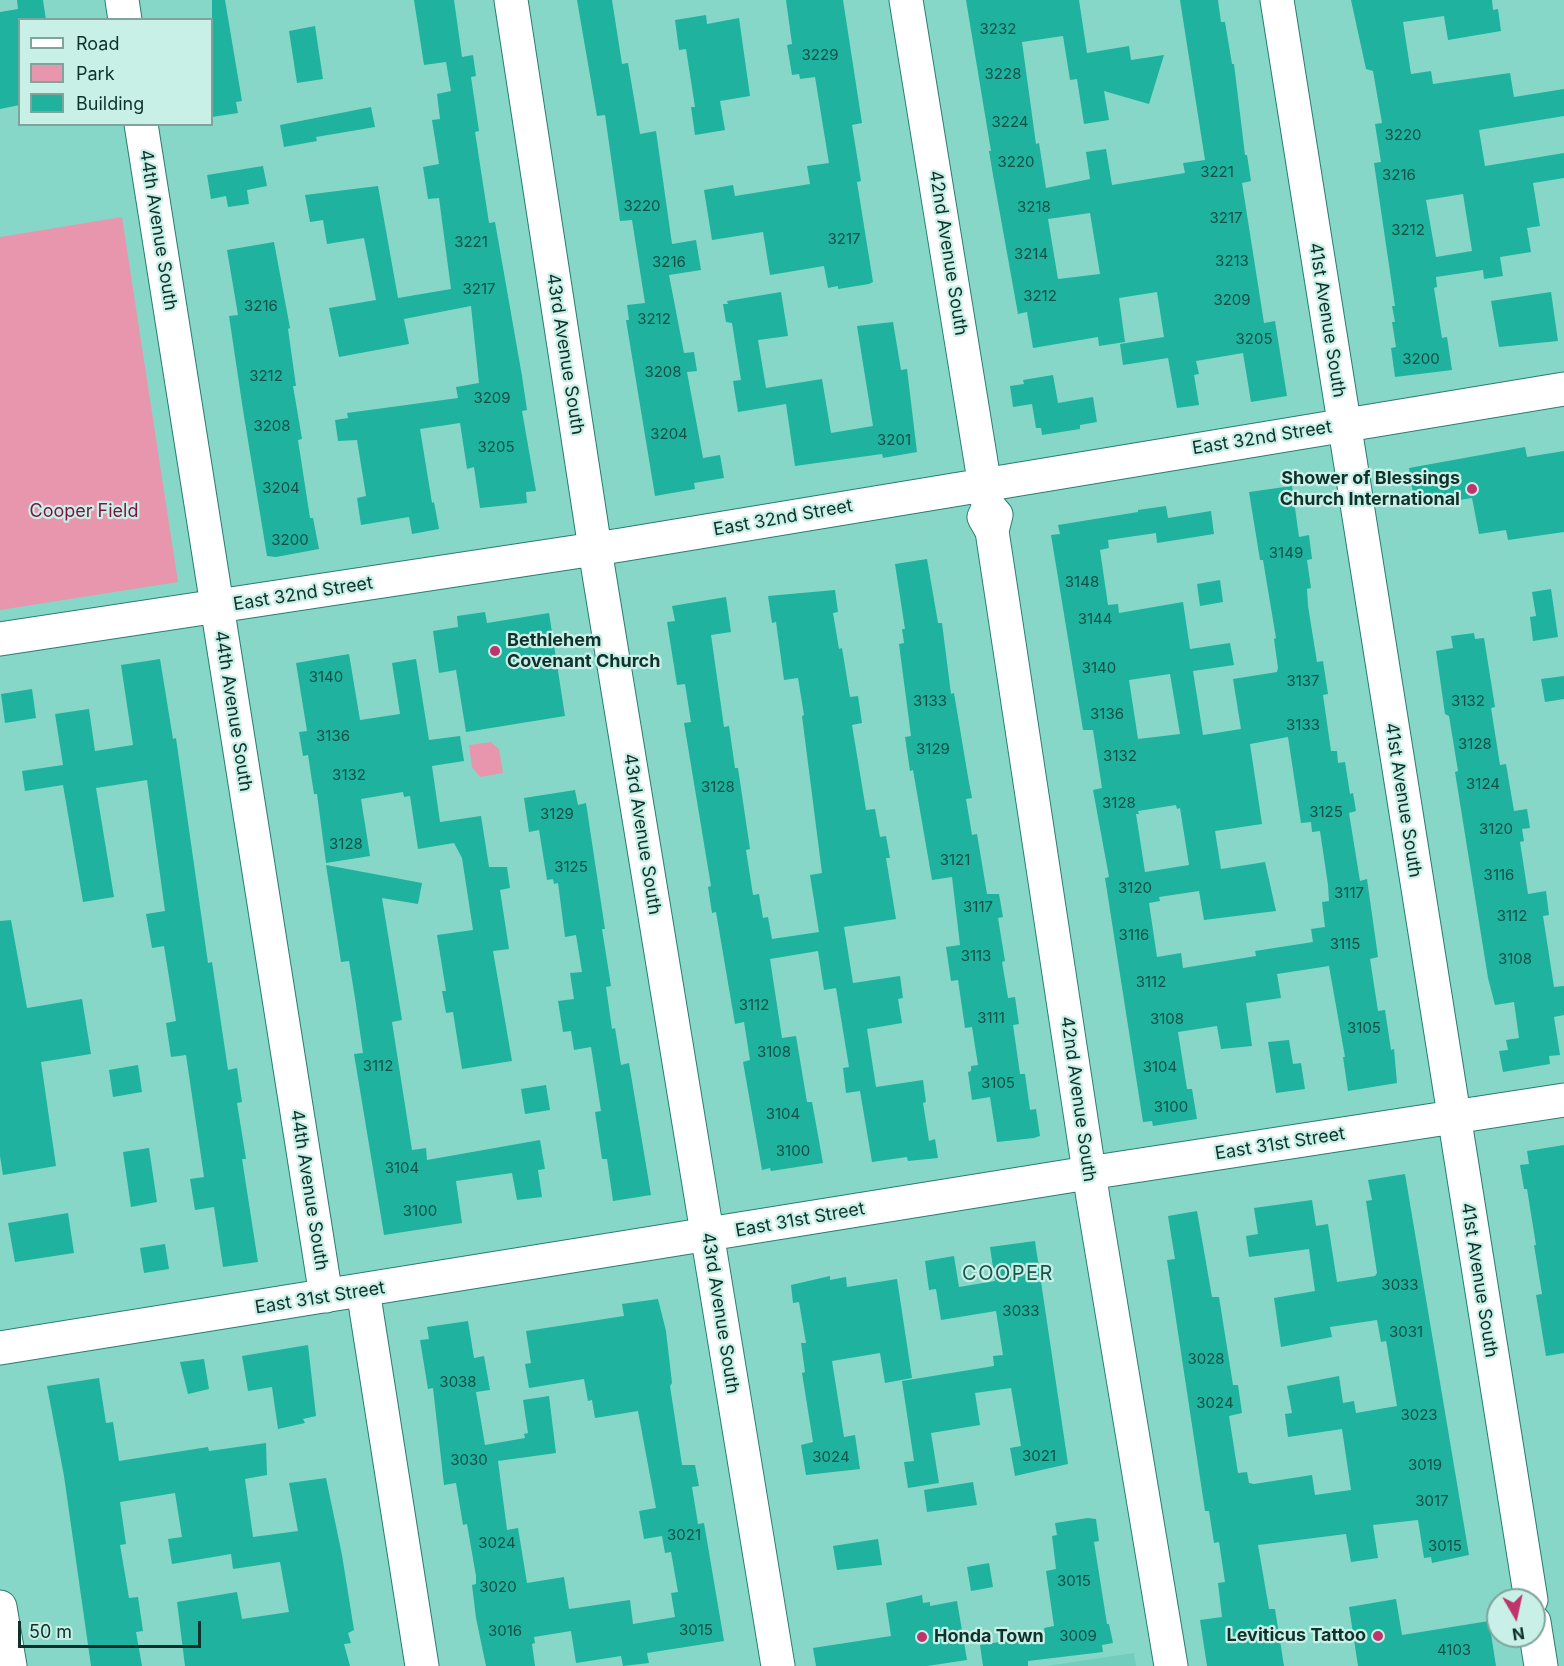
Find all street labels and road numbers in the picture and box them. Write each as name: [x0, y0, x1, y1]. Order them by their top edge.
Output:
street label: 44th Avenue South: [135, 148, 181, 312]
street label: 42nd Avenue South: [924, 169, 972, 337]
street label: 41st Avenue South: [1304, 241, 1350, 399]
street label: 43rd Avenue South: [542, 272, 588, 436]
street label: East 32nd Street: [1191, 416, 1333, 460]
street label: East 32nd Street: [712, 495, 854, 541]
street label: East 32nd Street: [232, 572, 374, 616]
street label: 44th Avenue South: [210, 629, 256, 793]
street label: 41st Avenue South: [1380, 721, 1426, 879]
street label: 43rd Avenue South: [619, 752, 665, 916]
street label: 42nd Avenue South: [1056, 1015, 1100, 1183]
street label: 44th Avenue South: [286, 1108, 332, 1272]
street label: East 31st Street: [1214, 1123, 1346, 1165]
street label: East 31st Street: [734, 1198, 866, 1242]
street label: 41st Avenue South: [1456, 1201, 1502, 1359]
street label: 43rd Avenue South: [697, 1231, 743, 1395]
street label: East 31st Street: [254, 1277, 386, 1319]

